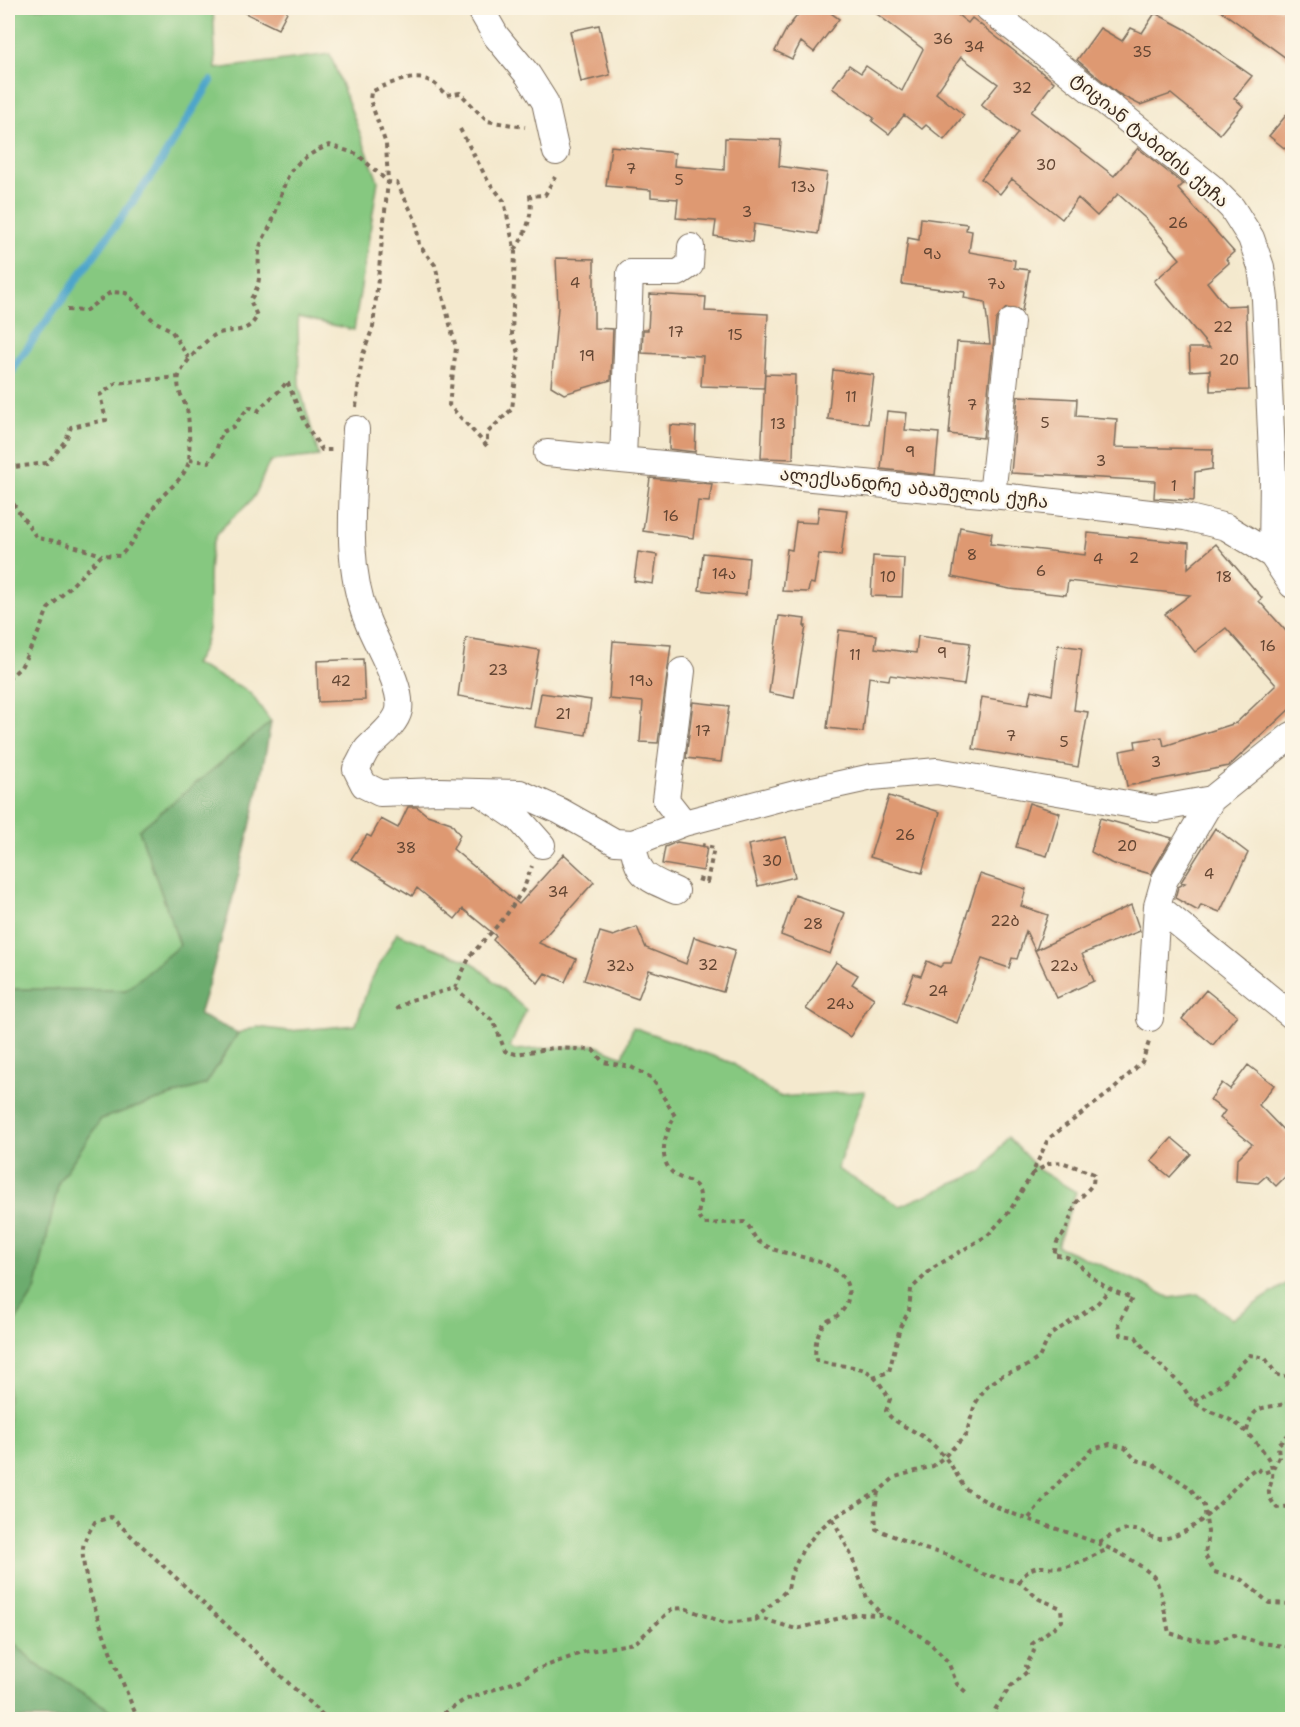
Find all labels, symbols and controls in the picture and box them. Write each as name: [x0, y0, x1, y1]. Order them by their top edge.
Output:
house number: 36: [933, 29, 953, 49]
house number: 34: [964, 37, 984, 57]
house number: 35: [1132, 42, 1152, 62]
street label: ტიციან ტაბიძის ქუჩა: [1066, 67, 1234, 213]
house number: 32: [1012, 78, 1032, 98]
house number: 30: [1036, 155, 1056, 175]
house number: 7: [626, 159, 636, 179]
house number: 5: [674, 170, 684, 190]
house number: 13ა: [791, 177, 815, 197]
house number: 3: [742, 202, 752, 222]
house number: 26: [1168, 213, 1188, 233]
house number: 9ა: [923, 244, 941, 264]
house number: 4: [570, 273, 580, 293]
house number: 7ა: [987, 274, 1005, 294]
house number: 22: [1213, 317, 1233, 337]
house number: 17: [668, 322, 684, 342]
house number: 15: [727, 325, 743, 345]
house number: 19: [579, 346, 595, 366]
house number: 20: [1219, 350, 1239, 370]
house number: 11: [845, 387, 857, 407]
house number: 7: [967, 395, 977, 415]
house number: 5: [1040, 413, 1050, 433]
house number: 13: [770, 414, 786, 434]
house number: 9: [905, 442, 915, 462]
house number: 3: [1096, 451, 1106, 471]
street label: ალექსანდრე აბაშელის ქუჩა: [779, 462, 1049, 514]
house number: 1: [1171, 476, 1177, 496]
house number: 16: [663, 506, 679, 526]
house number: 8: [967, 545, 977, 565]
house number: 2: [1129, 548, 1139, 568]
house number: 4: [1093, 549, 1103, 569]
house number: 6: [1036, 561, 1046, 581]
house number: 14ა: [712, 564, 736, 584]
house number: 10: [880, 567, 896, 587]
house number: 18: [1216, 567, 1232, 587]
house number: 16: [1260, 636, 1276, 656]
house number: 9: [937, 643, 947, 663]
house number: 11: [849, 645, 861, 665]
house number: 23: [488, 660, 508, 680]
house number: 42: [331, 671, 351, 691]
house number: 19ა: [629, 671, 653, 691]
house number: 21: [555, 704, 571, 724]
house number: 17: [695, 721, 711, 741]
house number: 7: [1006, 726, 1016, 746]
house number: 5: [1059, 732, 1069, 752]
house number: 3: [1151, 752, 1161, 772]
house number: 26: [895, 825, 915, 845]
house number: 20: [1117, 836, 1137, 856]
house number: 38: [396, 838, 416, 858]
house number: 30: [762, 851, 782, 871]
house number: 4: [1204, 864, 1214, 884]
house number: 34: [548, 882, 568, 902]
house number: 22ბ: [990, 911, 1020, 931]
house number: 28: [803, 914, 823, 934]
house number: 32: [698, 955, 718, 975]
house number: 32ა: [606, 956, 634, 976]
house number: 22ა: [1050, 956, 1078, 976]
house number: 24: [928, 981, 948, 1001]
house number: 24ა: [826, 994, 854, 1014]

